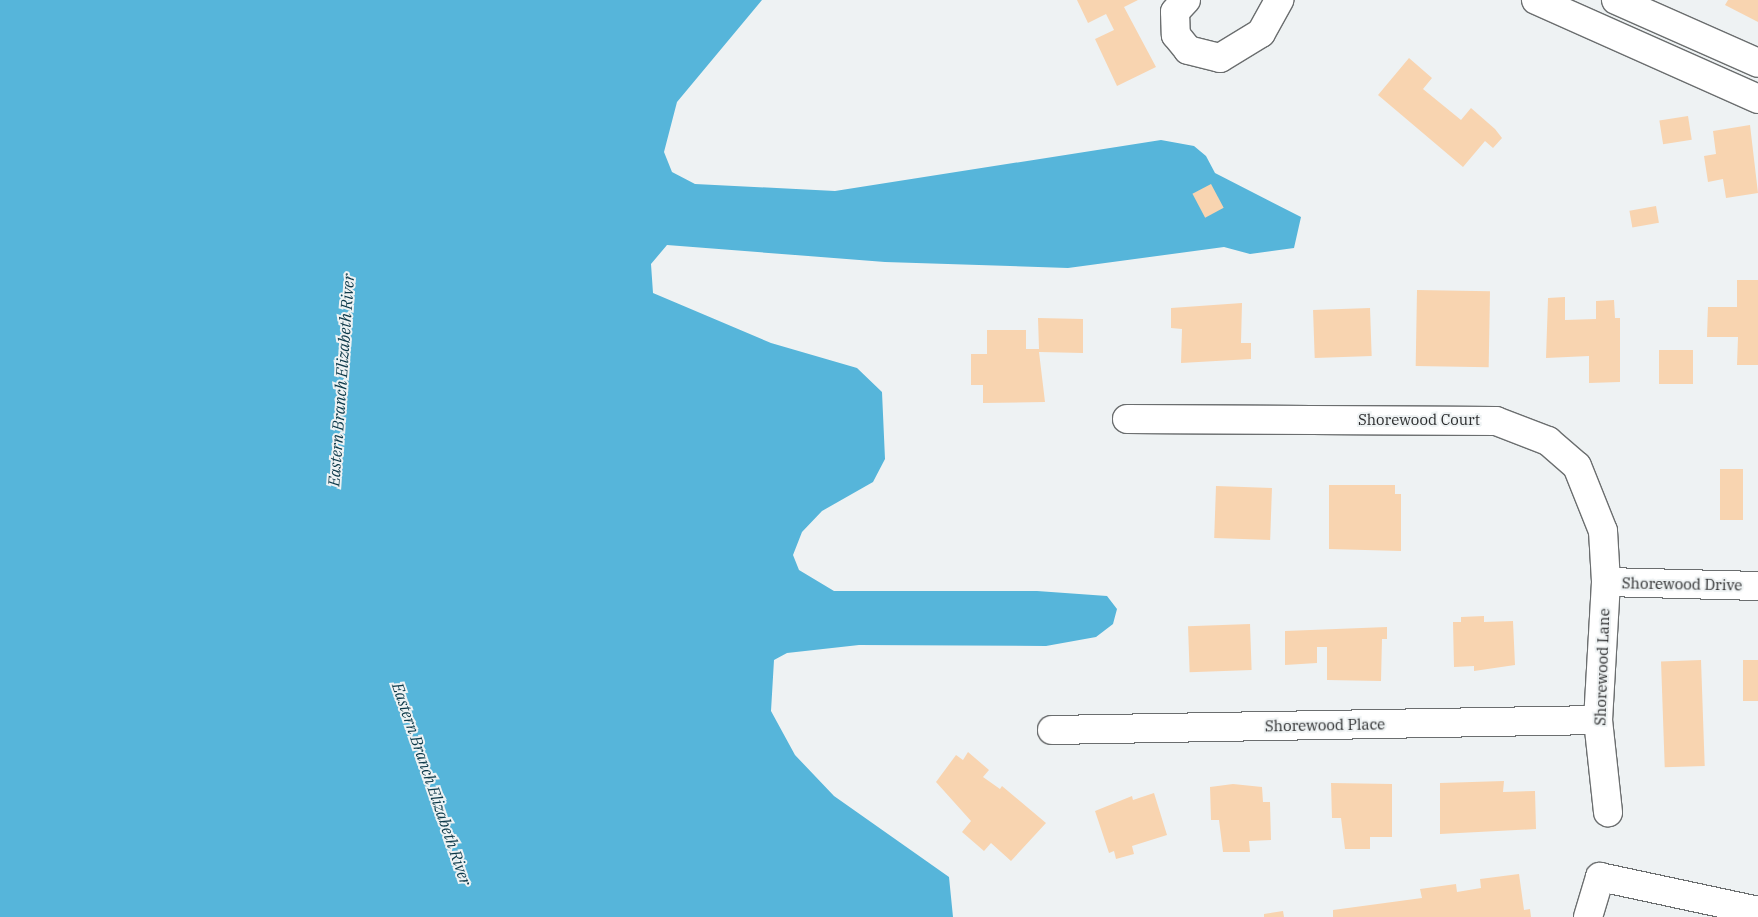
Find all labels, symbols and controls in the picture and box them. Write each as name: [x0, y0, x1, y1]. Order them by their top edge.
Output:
water label: Eastern Branch Elizabeth River: [324, 273, 358, 487]
street label: Shorewood Court: [1358, 411, 1480, 429]
street label: Shorewood Drive: [1622, 574, 1742, 594]
street label: Shorewood Lane: [1591, 608, 1613, 726]
water label: Eastern Branch Elizabeth River: [388, 680, 476, 888]
street label: Shorewood Place: [1265, 715, 1385, 735]

